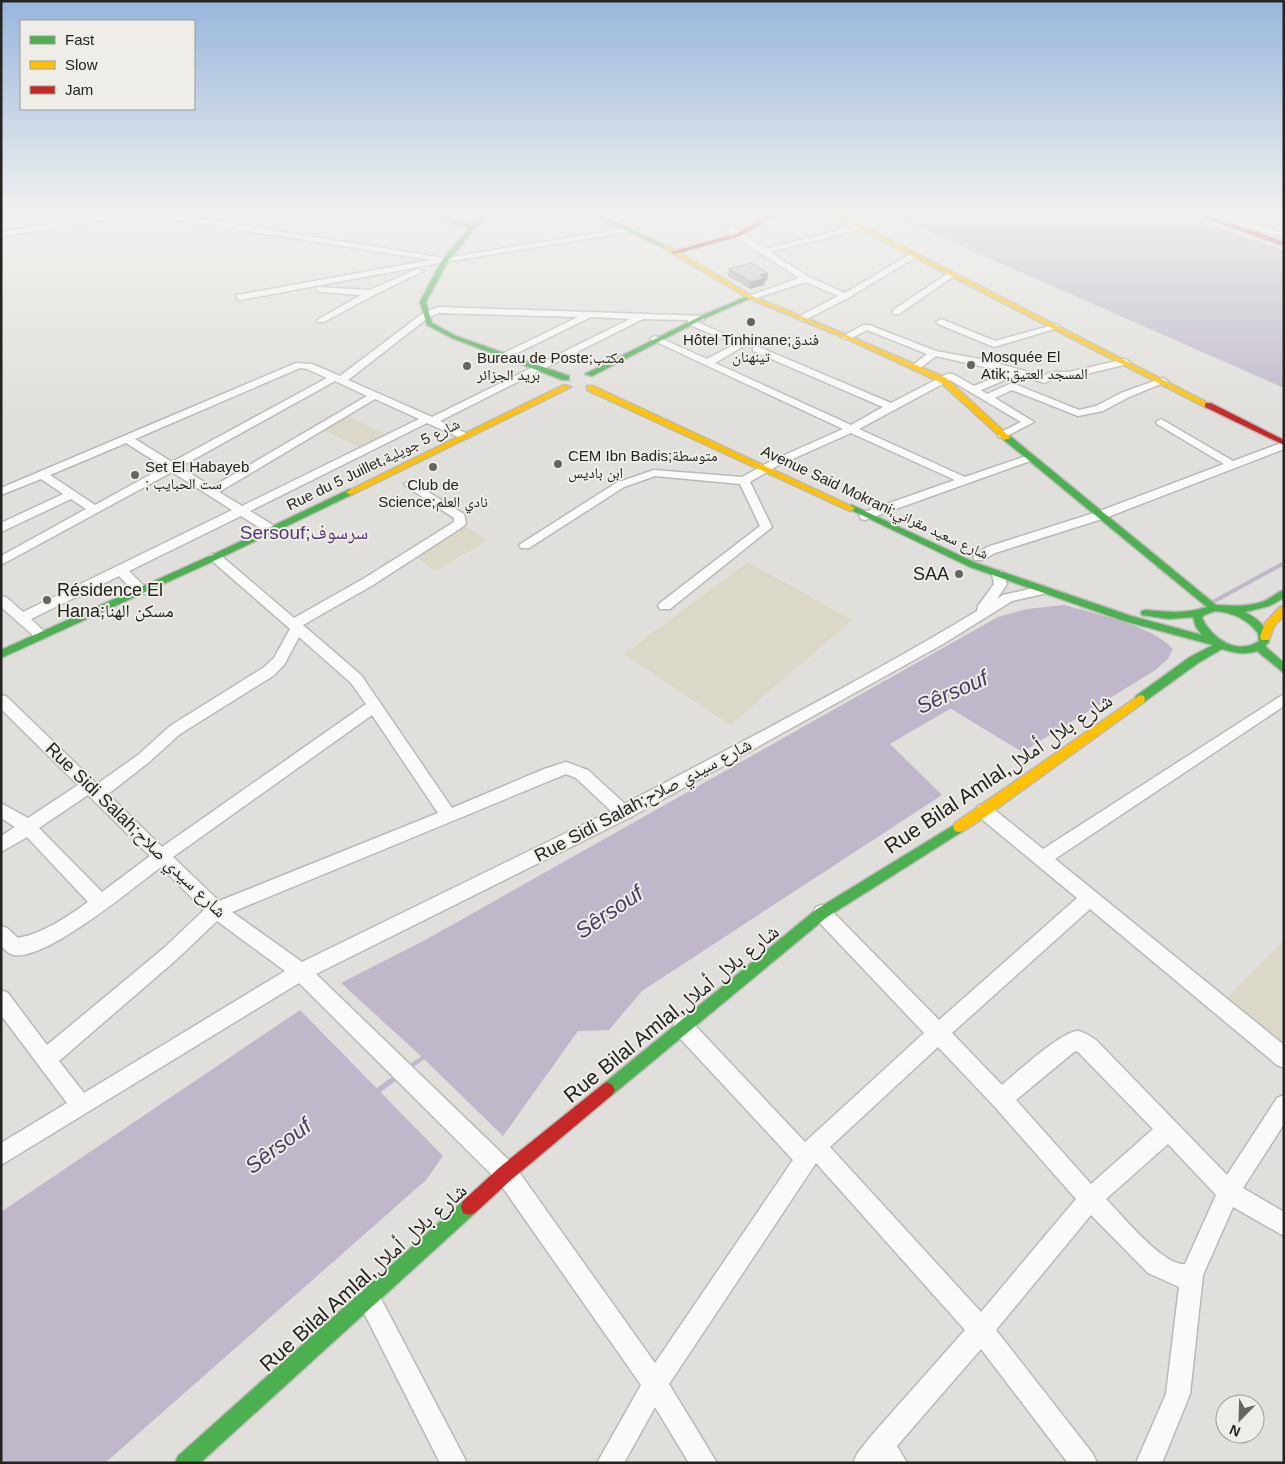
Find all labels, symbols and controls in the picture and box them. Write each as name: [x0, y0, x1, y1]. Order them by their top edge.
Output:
legend: [20, 20, 195, 110]
text: Fast: [65, 31, 95, 48]
text: Slow: [65, 56, 98, 73]
text: Jam: [65, 81, 93, 98]
marker: Hôtel Tinhinane;فندق تينهنان: [745, 316, 757, 328]
place label: Hôtel Tinhinane;فندق تينهنان: [683, 331, 819, 367]
place label: Mosquée El Atik;المسجد العتيق: [981, 348, 1088, 384]
place label: Bureau de Poste;مكتب بريد الجزائر: [476, 349, 624, 384]
marker: Mosquée El Atik;المسجد العتيق: [965, 359, 977, 371]
marker: Bureau de Poste;مكتب بريد الجزائر: [461, 360, 473, 372]
street label: Rue du 5 Juillet,شارع 5 جويلية: [284, 415, 463, 515]
street label: Avenue Said Mokrani;شارع سعيد مقراني: [757, 442, 991, 566]
place label: CEM Ibn Badis;متوسطة ابن باديس: [568, 447, 718, 483]
place label: Set El Habayeb ; ست الحبايب: [145, 458, 249, 492]
marker: CEM Ibn Badis;متوسطة ابن باديس: [552, 458, 564, 470]
marker: Club de Science;نادي العلم: [427, 461, 439, 473]
marker: Set El Habayeb ; ست الحبايب: [129, 469, 141, 481]
place label: Club de Science;نادي العلم: [378, 476, 488, 513]
district label: Sersouf;سرسوف: [240, 522, 368, 544]
place label: SAA: [913, 564, 949, 584]
marker: SAA: [953, 568, 965, 580]
place label: Résidence El Hana;مسكن الهنا: [57, 580, 174, 622]
marker: Résidence El Hana;مسكن الهنا: [41, 594, 53, 606]
water label: Sêrsouf: [912, 664, 994, 719]
street label: Rue Bilal Amlal,شارع بلال أملال: [879, 688, 1117, 860]
street label: Rue Sidi Salah;شارع سيدي صلاح: [531, 734, 757, 870]
street label: Rue Sidi Salah;شارع سيدي صلاح: [39, 738, 230, 925]
water label: Sêrsouf: [571, 879, 650, 944]
street label: Rue Bilal Amlal,شارع بلال أملال: [559, 919, 784, 1108]
water label: Sêrsouf: [240, 1111, 318, 1179]
street label: Rue Bilal Amlal,شارع بلال أملال: [255, 1178, 472, 1377]
north arrow: [1215, 1394, 1265, 1444]
text: N: [1227, 1422, 1243, 1440]

